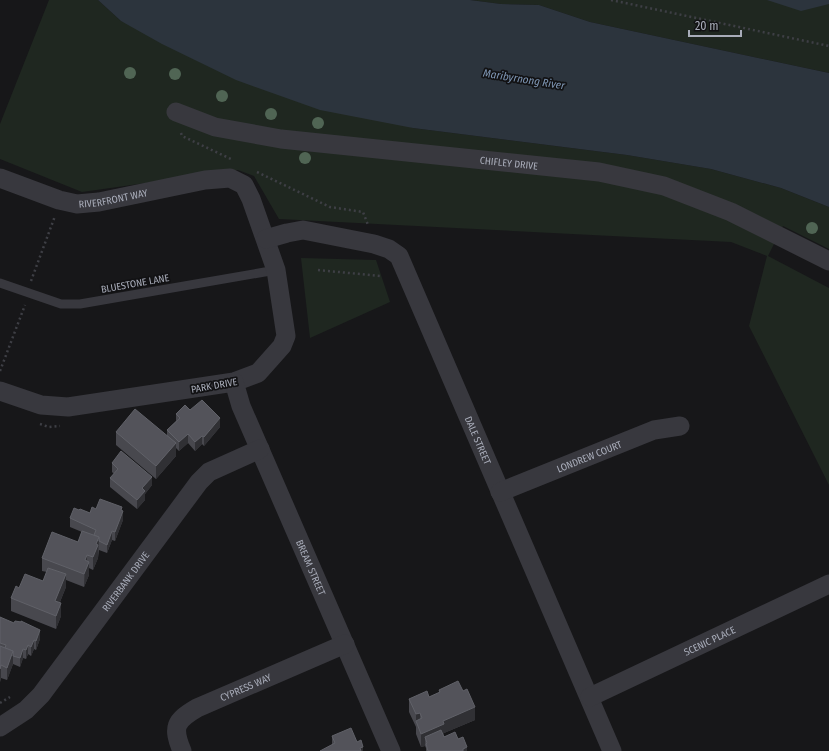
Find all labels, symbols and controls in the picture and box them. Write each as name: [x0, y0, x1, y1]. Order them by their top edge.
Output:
scale bar: [689, 12, 741, 38]
text: 20 m: [695, 19, 719, 33]
water label: Maribyrnong River: [482, 67, 567, 93]
street label: CHIFLEY DRIVE: [479, 155, 539, 173]
street label: RIVERFRONT WAY: [78, 187, 149, 211]
street label: BLUESTONE LANE: [100, 272, 170, 296]
street label: PARK DRIVE: [190, 376, 238, 396]
street label: DALE STREET: [462, 415, 493, 467]
street label: LONDREW COURT: [555, 438, 624, 476]
street label: BREAM STREET: [293, 538, 328, 598]
street label: RIVERBANK DRIVE: [100, 549, 153, 614]
street label: SCENIC PLACE: [682, 624, 738, 659]
street label: CYPRESS WAY: [218, 672, 273, 704]

